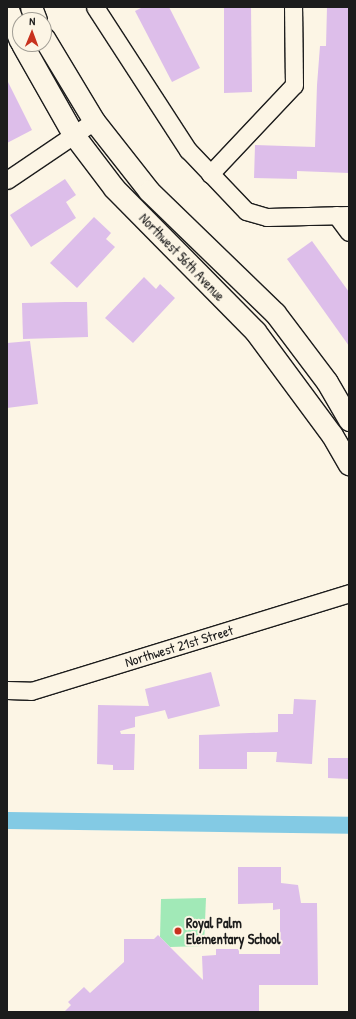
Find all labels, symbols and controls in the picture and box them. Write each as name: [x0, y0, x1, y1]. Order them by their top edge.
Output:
north arrow: [12, 12, 52, 52]
text: N: [29, 14, 35, 28]
street label: Northwest 56th Avenue: [136, 210, 228, 304]
street label: Northwest 21st Street: [123, 622, 235, 670]
place label: Royal Palm Elementary School: [186, 915, 280, 948]
marker: Royal Palm Elementary School: [173, 926, 183, 936]

